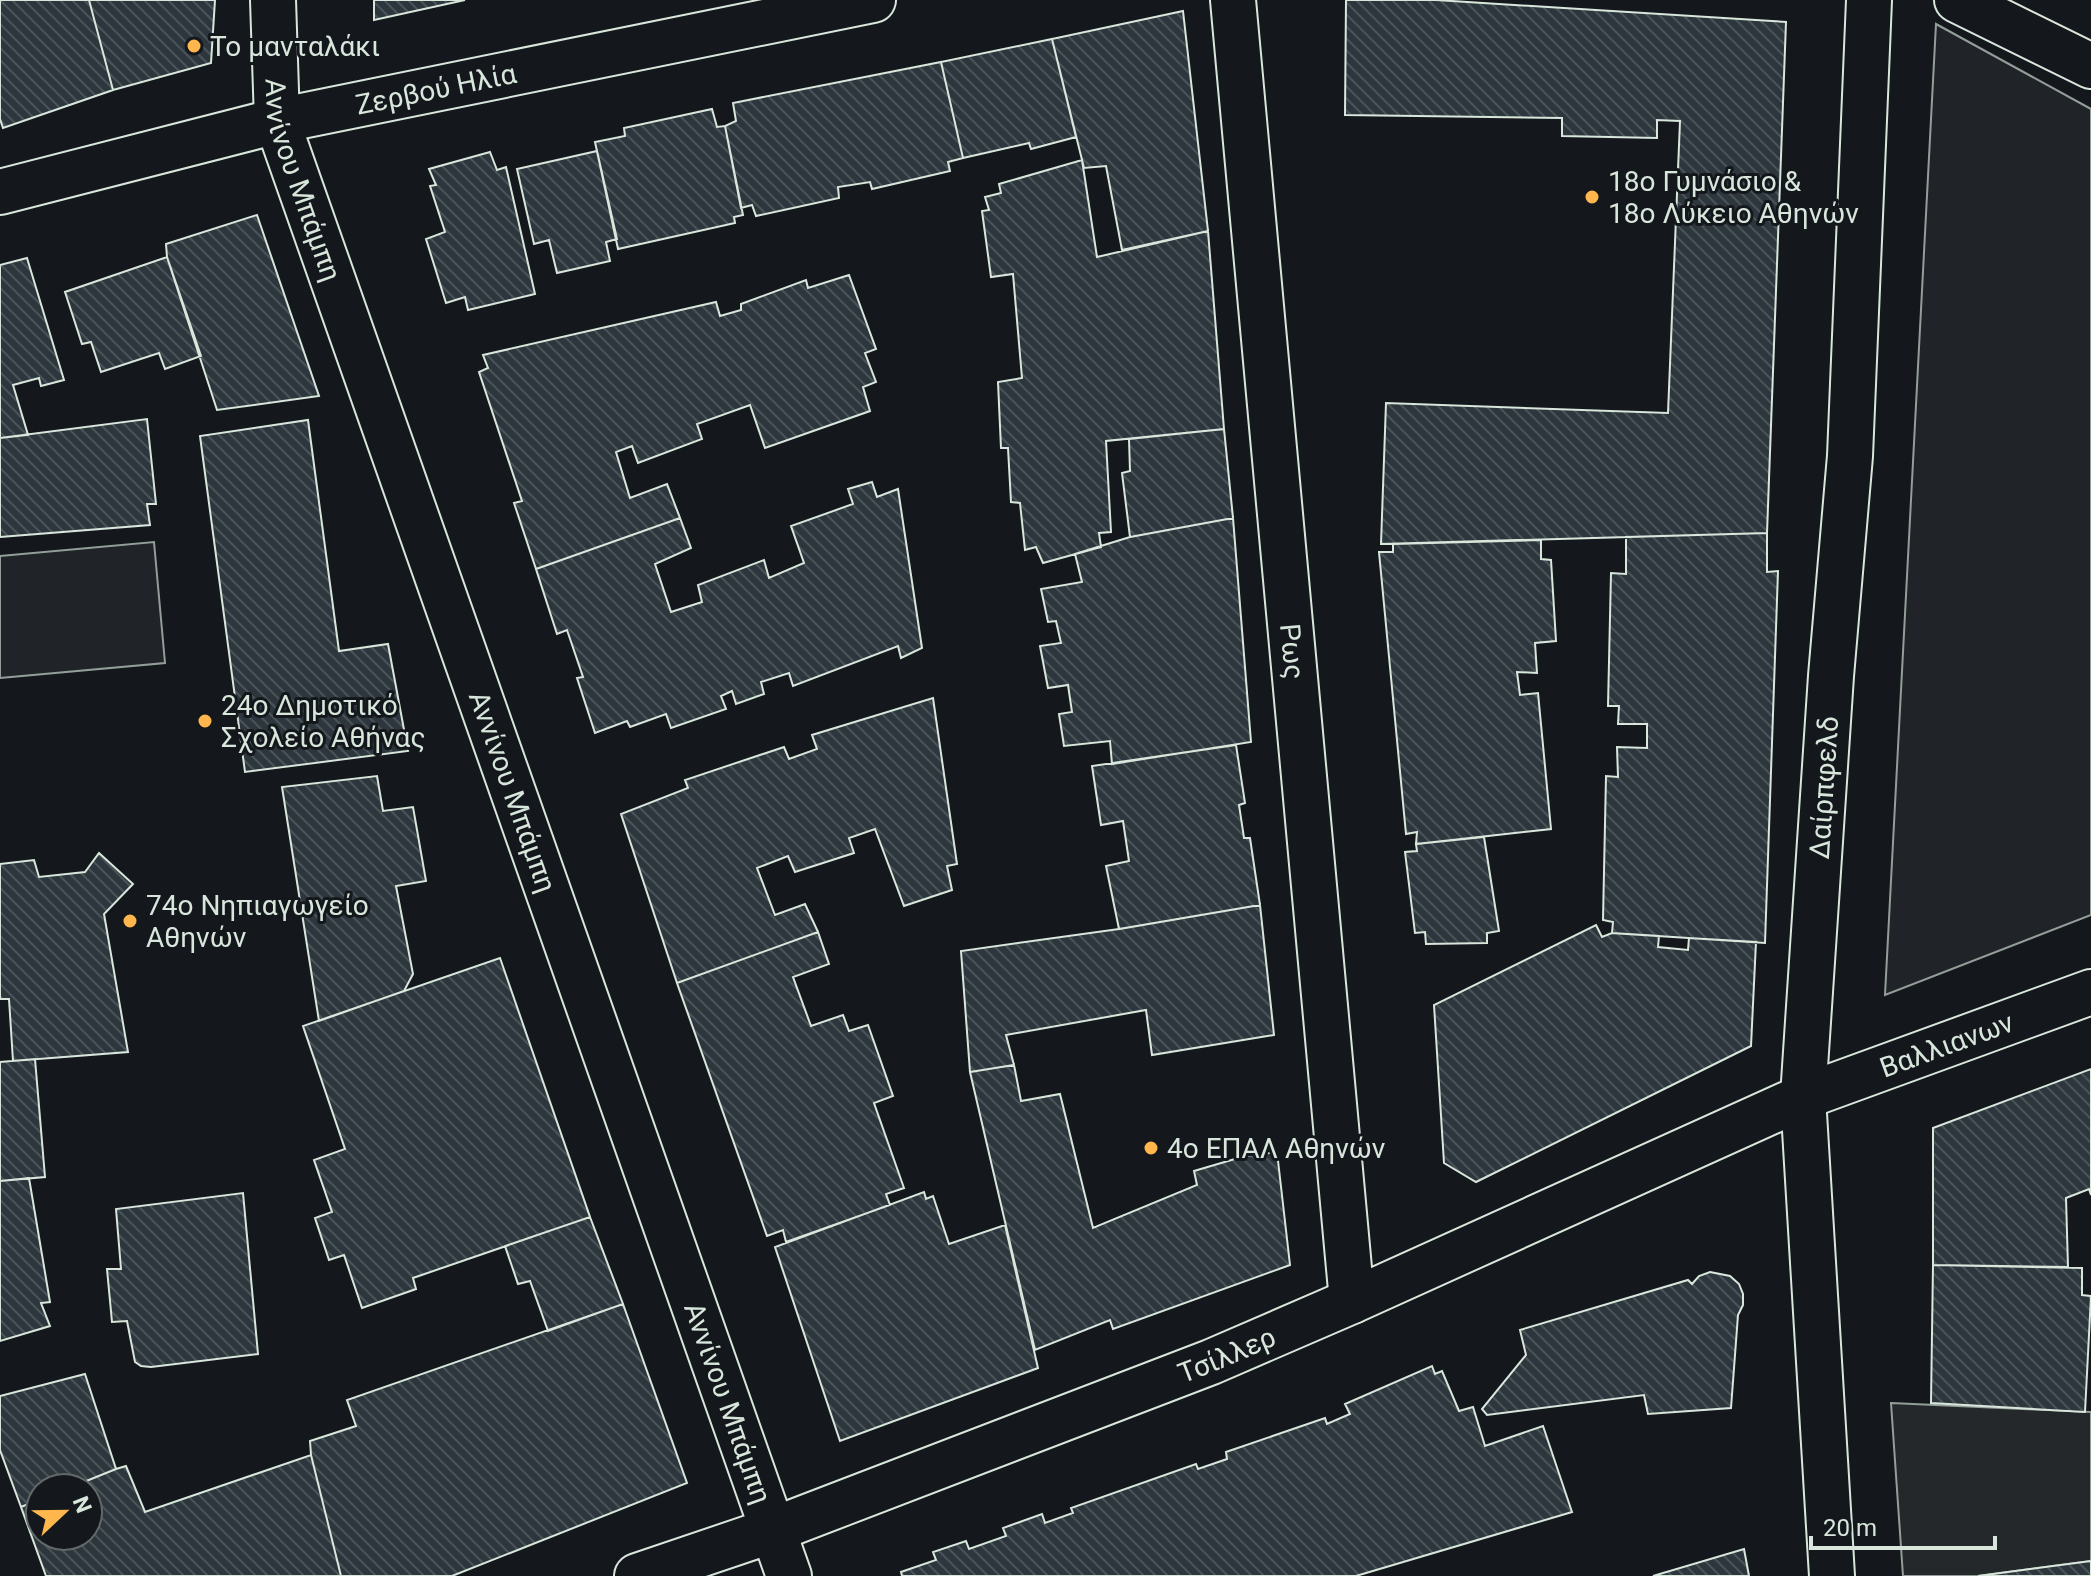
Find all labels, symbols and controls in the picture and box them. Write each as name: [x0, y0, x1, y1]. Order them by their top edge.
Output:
place label: Το μανταλάκι: [210, 30, 380, 63]
marker: Το μανταλάκι: [185, 37, 203, 55]
street label: Ζερβού Ηλία: [353, 56, 519, 121]
street label: Αννίνου Μπάμπη: [259, 78, 348, 285]
place label: 18ο Γυμνάσιο & 18ο Λύκειο Αθηνών: [1608, 165, 1859, 230]
marker: 18ο Γυμνάσιο & 18ο Λύκειο Αθηνών: [1583, 188, 1601, 206]
street label: Ρως: [1274, 622, 1312, 681]
street label: Αννίνου Μπάμπη: [462, 687, 564, 897]
place label: 24ο Δημοτικό Σχολείο Αθήνας: [221, 689, 426, 754]
marker: 24ο Δημοτικό Σχολείο Αθήνας: [196, 712, 214, 730]
street label: Δαίρπφελδ: [1802, 715, 1845, 860]
place label: 74ο Νηπιαγωγείο Αθηνών: [146, 889, 369, 954]
marker: 74ο Νηπιαγωγείο Αθηνών: [121, 912, 139, 930]
street label: Βαλλιανων: [1875, 1005, 2018, 1084]
place label: 4ο ΕΠΑΛ Αθηνών: [1167, 1132, 1386, 1165]
marker: 4ο ΕΠΑΛ Αθηνών: [1142, 1139, 1160, 1157]
street label: Αννίνου Μπάμπη: [678, 1298, 779, 1508]
street label: Τσίλλερ: [1173, 1320, 1281, 1390]
north arrow: [24, 1472, 104, 1552]
text: N: [68, 1493, 97, 1517]
scale bar: [1811, 1500, 1995, 1550]
text: 20 m: [1823, 1514, 1877, 1542]

